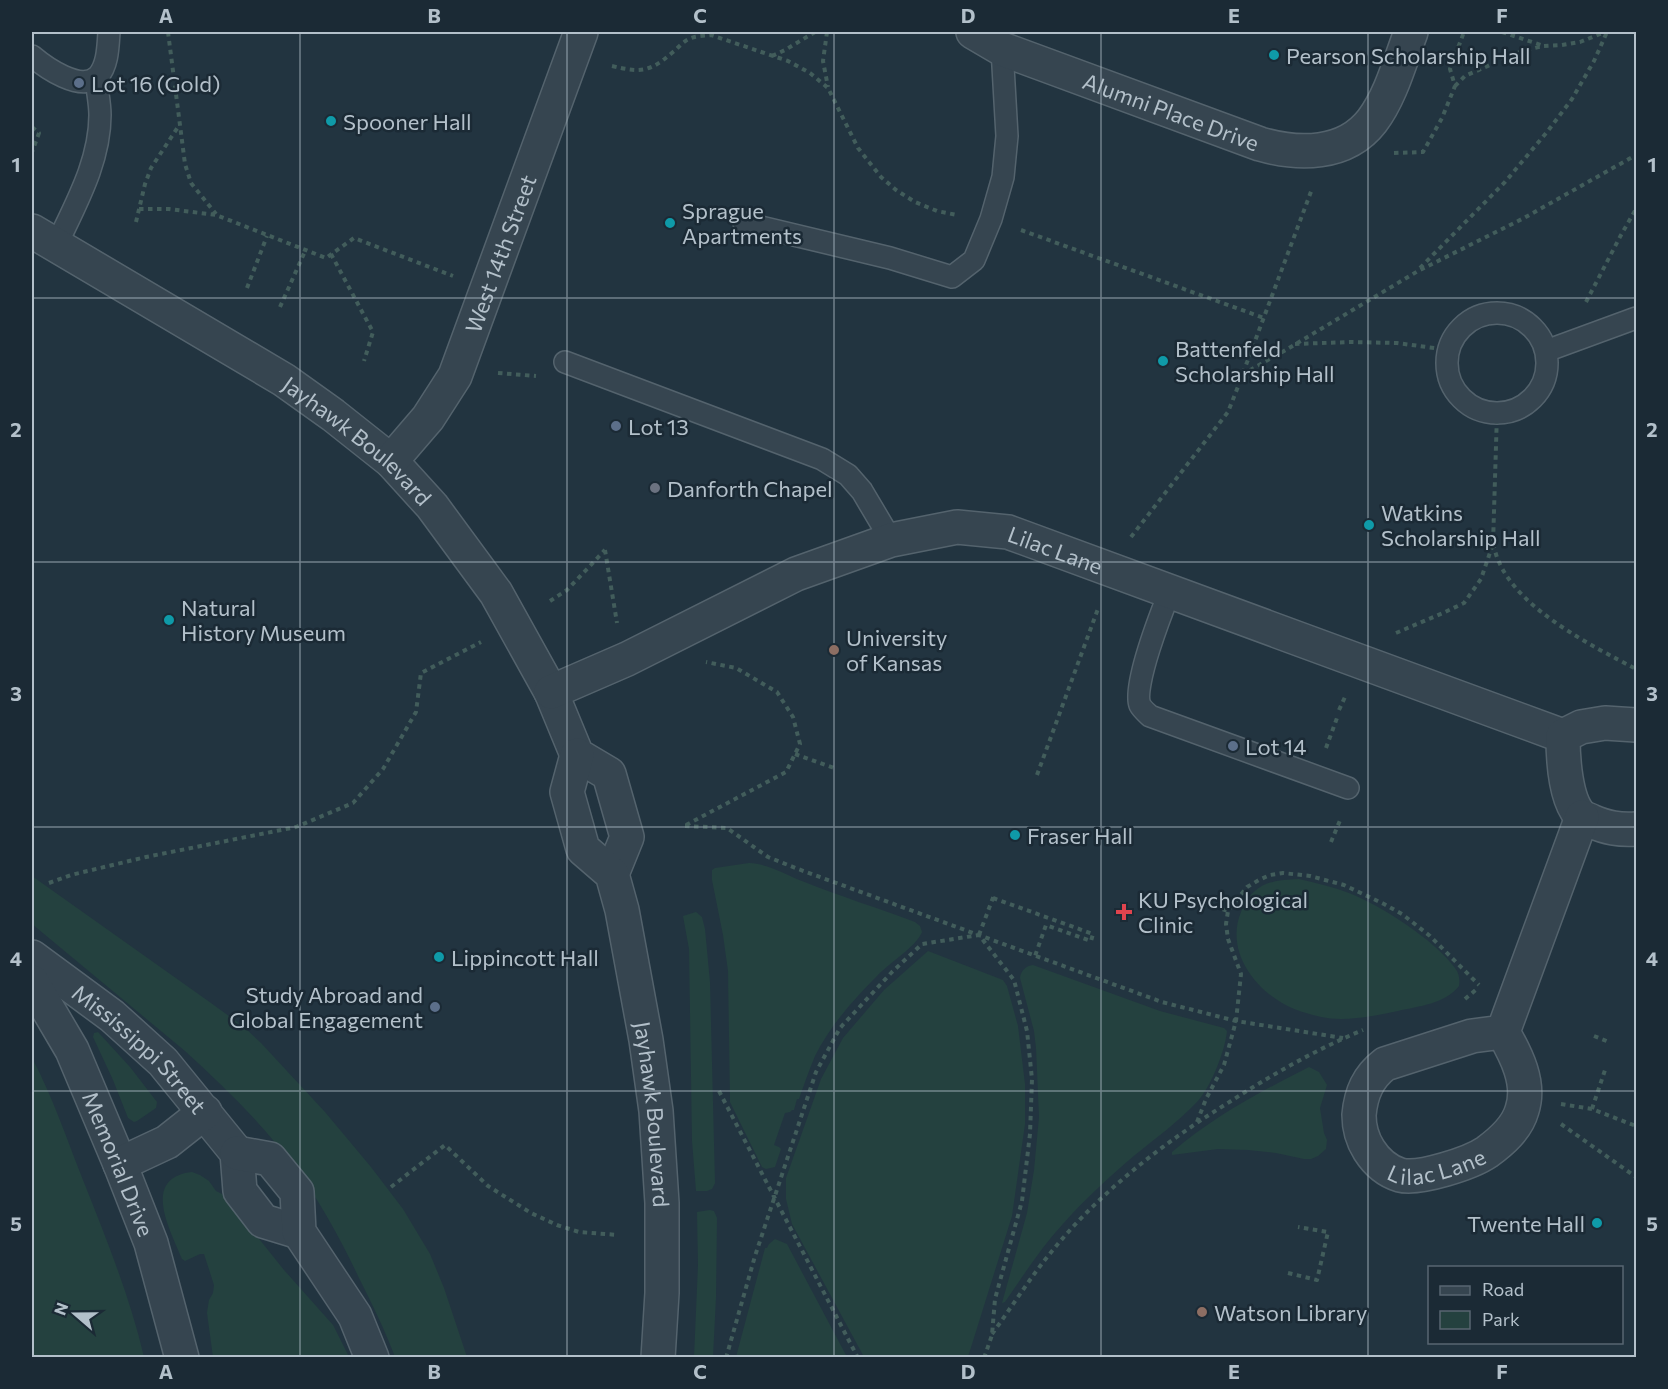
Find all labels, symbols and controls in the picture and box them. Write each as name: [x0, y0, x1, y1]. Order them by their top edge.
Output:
text: A: [159, 3, 173, 27]
text: B: [427, 3, 441, 27]
text: C: [693, 3, 707, 27]
text: D: [961, 3, 975, 27]
text: E: [1228, 3, 1240, 27]
text: F: [1496, 3, 1508, 27]
place label: Pearson Scholarship Hall: [1286, 42, 1531, 69]
marker: Pearson Scholarship Hall: [1267, 48, 1281, 62]
street label: Alumni Place Drive: [1080, 67, 1263, 156]
place label: Lot 16 (Gold): [91, 70, 221, 97]
marker: Lot 16 (Gold): [72, 76, 86, 90]
place label: Spooner Hall: [343, 108, 472, 135]
marker: Spooner Hall: [324, 114, 338, 128]
text: 1: [11, 152, 21, 176]
text: 1: [1647, 152, 1657, 176]
street label: West 14th Street: [459, 171, 541, 336]
place label: Sprague Apartments: [682, 197, 802, 249]
marker: Sprague Apartments: [663, 216, 677, 230]
place label: Battenfeld Scholarship Hall: [1175, 335, 1335, 387]
marker: Battenfeld Scholarship Hall: [1156, 354, 1170, 368]
street label: Jayhawk Boulevard: [278, 370, 438, 510]
place label: Lot 13: [628, 413, 689, 440]
text: 2: [10, 417, 22, 441]
text: 2: [1646, 417, 1658, 441]
marker: Lot 13: [609, 419, 623, 433]
place label: Danforth Chapel: [667, 475, 833, 502]
marker: Danforth Chapel: [648, 481, 662, 495]
place label: Watkins Scholarship Hall: [1381, 499, 1541, 551]
marker: Watkins Scholarship Hall: [1362, 518, 1376, 532]
street label: Lilac Lane: [1004, 520, 1106, 579]
place label: Natural History Museum: [181, 594, 346, 646]
marker: Natural History Museum: [162, 613, 176, 627]
place label: University of Kansas: [846, 624, 947, 676]
marker: University of Kansas: [827, 643, 841, 657]
text: 3: [10, 681, 22, 705]
text: 3: [1646, 681, 1658, 705]
place label: Lot 14: [1245, 733, 1306, 760]
marker: Lot 14: [1226, 739, 1240, 753]
place label: Fraser Hall: [1027, 822, 1133, 849]
marker: Fraser Hall: [1008, 828, 1022, 842]
place label: KU Psychological Clinic: [1138, 886, 1308, 938]
marker: KU Psychological Clinic: [1115, 903, 1133, 921]
place label: Lippincott Hall: [451, 944, 599, 971]
text: 4: [10, 946, 22, 970]
text: 4: [1646, 946, 1658, 970]
marker: Lippincott Hall: [432, 950, 446, 964]
street label: Mississippi Street: [67, 978, 213, 1119]
place label: Study Abroad and Global Engagement: [229, 981, 423, 1033]
marker: Study Abroad and Global Engagement: [428, 1000, 442, 1014]
street label: Jayhawk Boulevard: [629, 1019, 676, 1208]
street label: Memorial Drive: [77, 1087, 160, 1240]
street label: Lilac Lane: [1384, 1142, 1490, 1189]
place label: Twente Hall: [1467, 1210, 1585, 1237]
text: 5: [10, 1211, 22, 1235]
text: 5: [1646, 1211, 1658, 1235]
marker: Twente Hall: [1590, 1216, 1604, 1230]
legend: [1428, 1266, 1623, 1344]
text: Road: [1482, 1278, 1524, 1300]
north arrow: [45, 1284, 105, 1344]
place label: Watson Library: [1214, 1299, 1367, 1326]
text: N: [49, 1300, 71, 1318]
marker: Watson Library: [1195, 1305, 1209, 1319]
text: Park: [1482, 1308, 1520, 1330]
text: A: [159, 1359, 173, 1383]
text: B: [427, 1359, 441, 1383]
text: C: [693, 1359, 707, 1383]
text: D: [961, 1359, 975, 1383]
text: E: [1228, 1359, 1240, 1383]
text: F: [1496, 1359, 1508, 1383]

